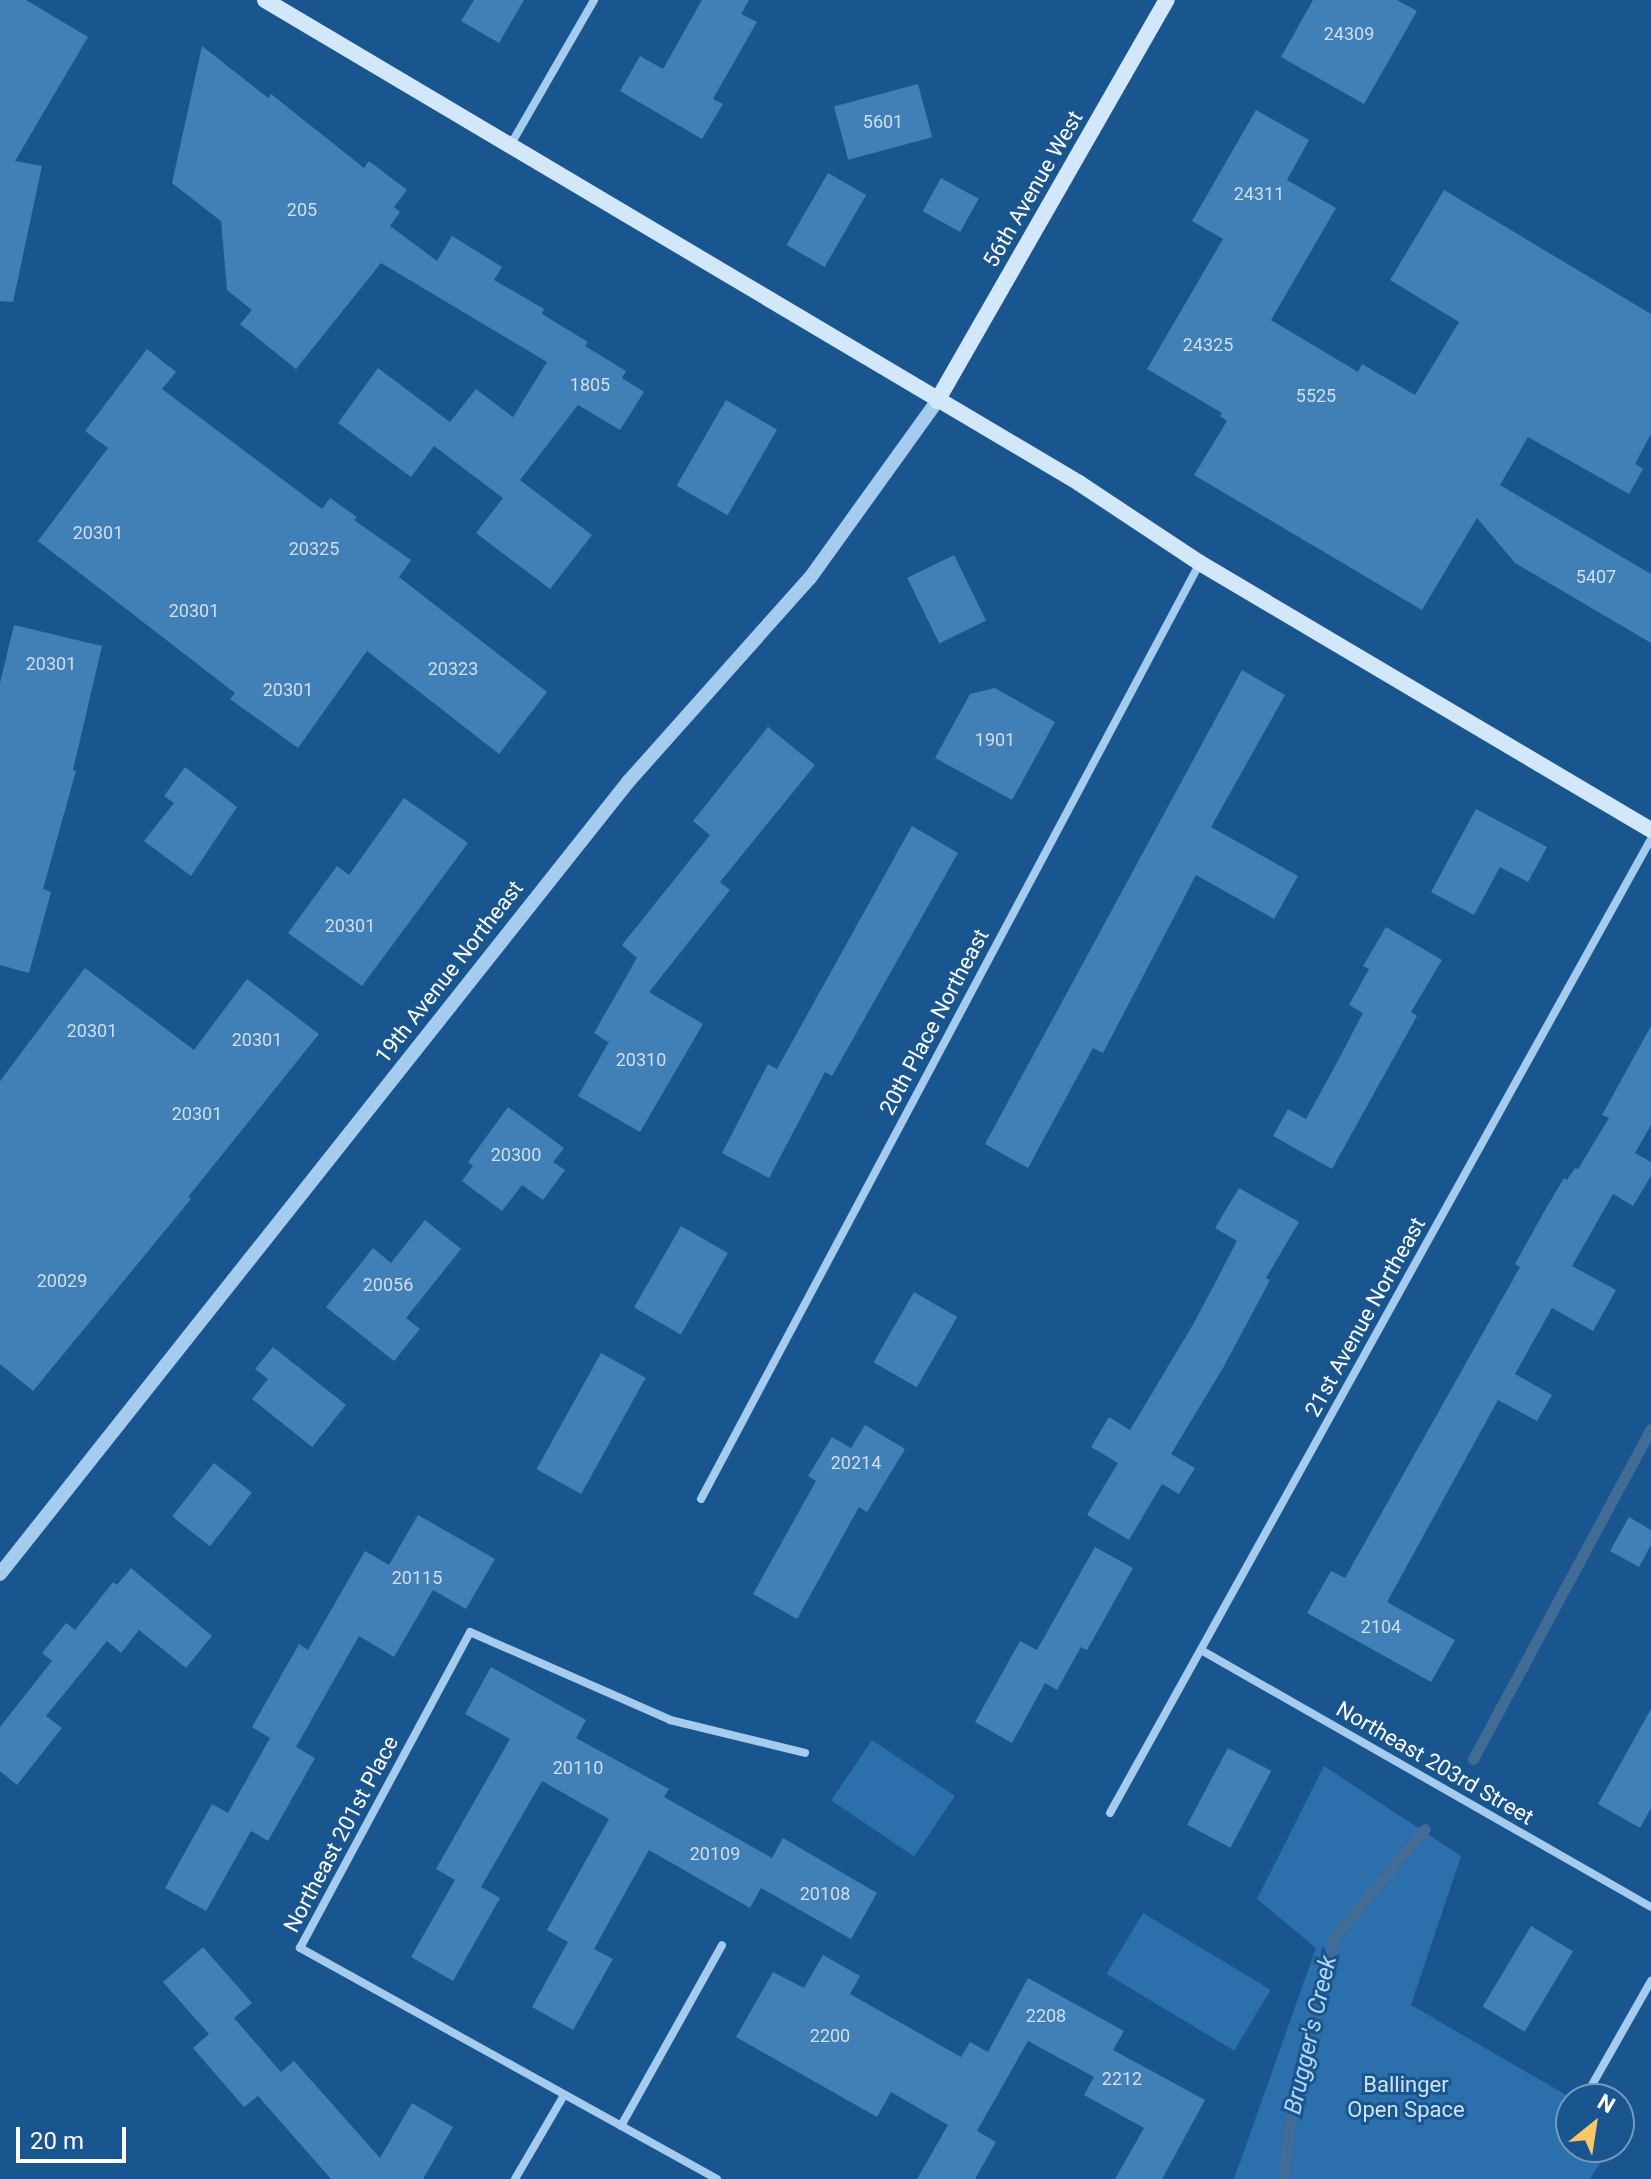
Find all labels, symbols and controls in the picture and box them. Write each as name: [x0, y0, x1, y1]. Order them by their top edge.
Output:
house number: 24309: [1324, 23, 1374, 45]
street label: 56th Avenue West: [977, 106, 1089, 272]
house number: 5601: [863, 111, 903, 133]
house number: 24311: [1234, 183, 1284, 205]
house number: 205: [287, 199, 317, 221]
house number: 24325: [1183, 334, 1233, 356]
house number: 1805: [570, 374, 610, 396]
house number: 5525: [1296, 385, 1336, 407]
house number: 20301: [73, 522, 123, 544]
house number: 20325: [289, 538, 339, 560]
house number: 5407: [1576, 566, 1616, 588]
house number: 20301: [169, 600, 219, 622]
house number: 20301: [26, 653, 76, 675]
house number: 20323: [428, 658, 478, 680]
house number: 20301: [263, 679, 313, 701]
house number: 1901: [975, 729, 1015, 751]
street label: 19th Avenue Northeast: [369, 875, 529, 1069]
house number: 20301: [325, 915, 375, 937]
street label: 20th Place Northeast: [874, 924, 994, 1120]
house number: 20301: [67, 1020, 117, 1042]
house number: 20301: [232, 1029, 282, 1051]
house number: 20310: [616, 1049, 666, 1071]
house number: 20301: [172, 1103, 222, 1125]
house number: 20300: [491, 1144, 541, 1166]
street label: 21st Avenue Northeast: [1299, 1213, 1431, 1421]
house number: 20029: [37, 1270, 87, 1292]
house number: 20056: [363, 1274, 413, 1296]
house number: 20214: [831, 1452, 881, 1474]
house number: 20115: [392, 1567, 442, 1589]
house number: 2104: [1361, 1616, 1401, 1638]
street label: Northeast 203rd Street: [1332, 1696, 1538, 1830]
street label: Northeast 201st Place: [278, 1731, 404, 1937]
house number: 20110: [553, 1757, 603, 1779]
house number: 20109: [690, 1843, 740, 1865]
house number: 20108: [800, 1883, 850, 1905]
water label: Brugger's Creek: [1279, 1953, 1343, 2117]
house number: 2208: [1026, 2005, 1066, 2027]
house number: 2200: [810, 2025, 850, 2047]
house number: 2212: [1102, 2068, 1142, 2090]
park label: Ballinger Open Space: [1347, 2071, 1465, 2122]
north arrow: [1555, 2083, 1635, 2163]
text: N: [1593, 2089, 1619, 2118]
scale bar: [20, 2111, 130, 2161]
text: 20 m: [30, 2127, 84, 2155]

